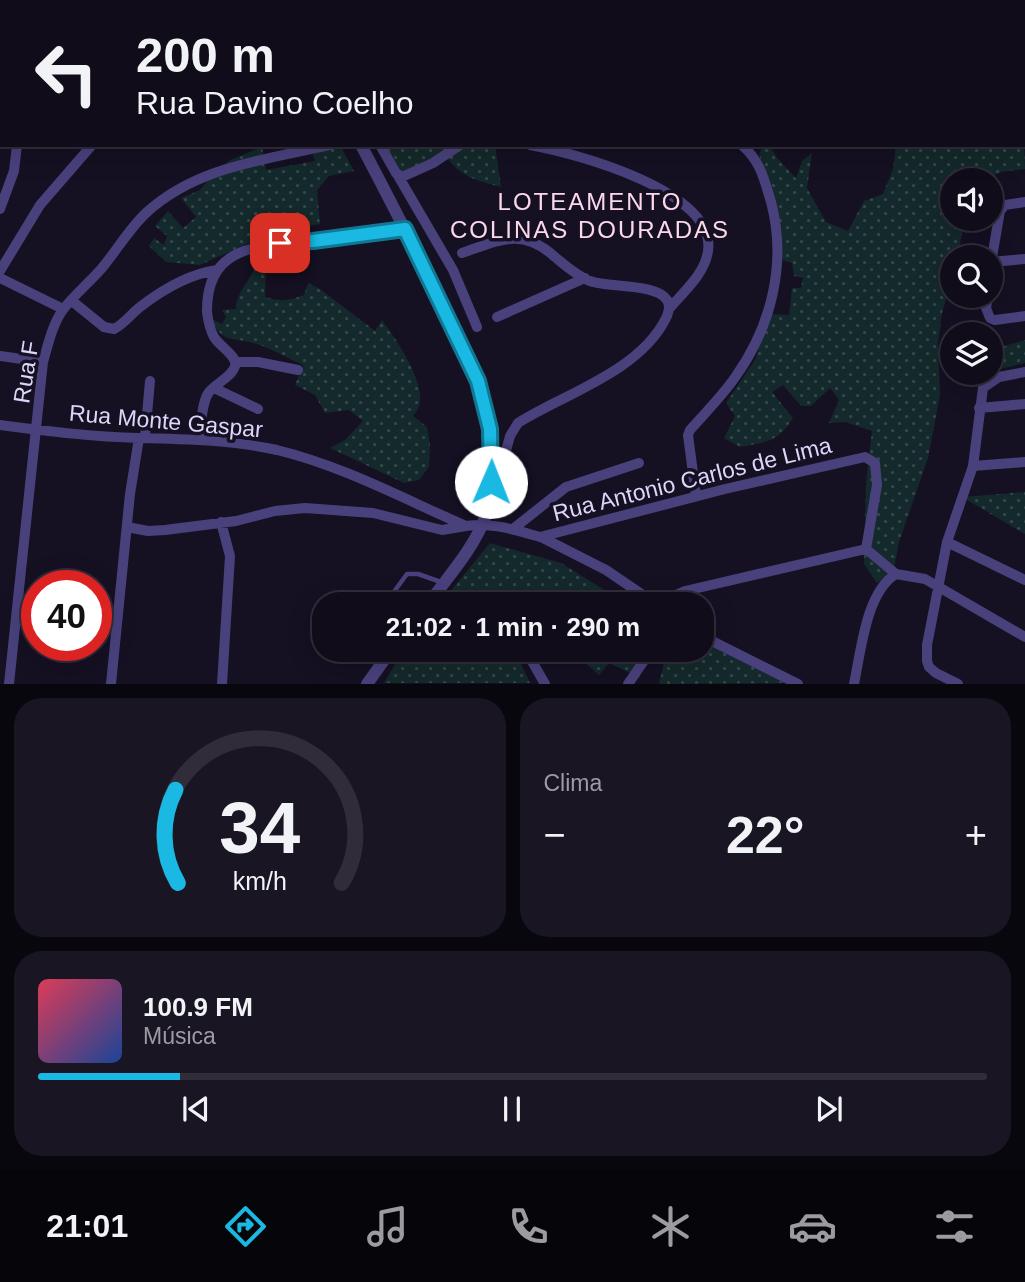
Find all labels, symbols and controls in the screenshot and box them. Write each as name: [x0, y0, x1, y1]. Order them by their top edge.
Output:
icon: left: [21, 28, 112, 119]
text: 200 m: [136, 28, 275, 82]
text: Rua Davino Coelho: [136, 85, 414, 121]
map controls: [940, 168, 1003, 385]
button: sound: [940, 168, 1003, 231]
district label: LOTEAMENTO COLINAS DOURADAS: [450, 188, 730, 243]
pin: [250, 213, 310, 273]
icon: arrive: [261, 224, 299, 262]
button: search: [940, 245, 1003, 308]
button: layers: [940, 322, 1003, 385]
street label: Rua F: [8, 339, 44, 405]
street label: Rua Monte Gaspar: [68, 400, 264, 442]
street label: Rua Antonio Carlos de Lima: [550, 432, 834, 526]
position arrow: [454, 445, 528, 519]
speed limit sign: 40: [21, 570, 112, 661]
text: 21:02 · 1 min · 290 m: [386, 612, 640, 642]
text: Clima: [544, 770, 602, 796]
text: 34: [219, 788, 301, 869]
text: 22°: [726, 806, 805, 864]
text: −: [544, 814, 566, 856]
text: +: [965, 814, 987, 856]
text: km/h: [233, 867, 287, 895]
text: 100.9 FM: [143, 992, 253, 1022]
text: Música: [143, 1023, 216, 1049]
icon: previous: [177, 1090, 215, 1128]
icon: pause: [493, 1090, 531, 1128]
icon: next: [810, 1090, 848, 1128]
icon: directions: [221, 1202, 270, 1251]
icon: music: [363, 1202, 412, 1251]
icon: phone: [504, 1202, 553, 1251]
icon: climate: [646, 1202, 695, 1251]
icon: car: [788, 1202, 837, 1251]
icon: filters: [930, 1202, 979, 1251]
text: 21:01: [46, 1208, 128, 1244]

